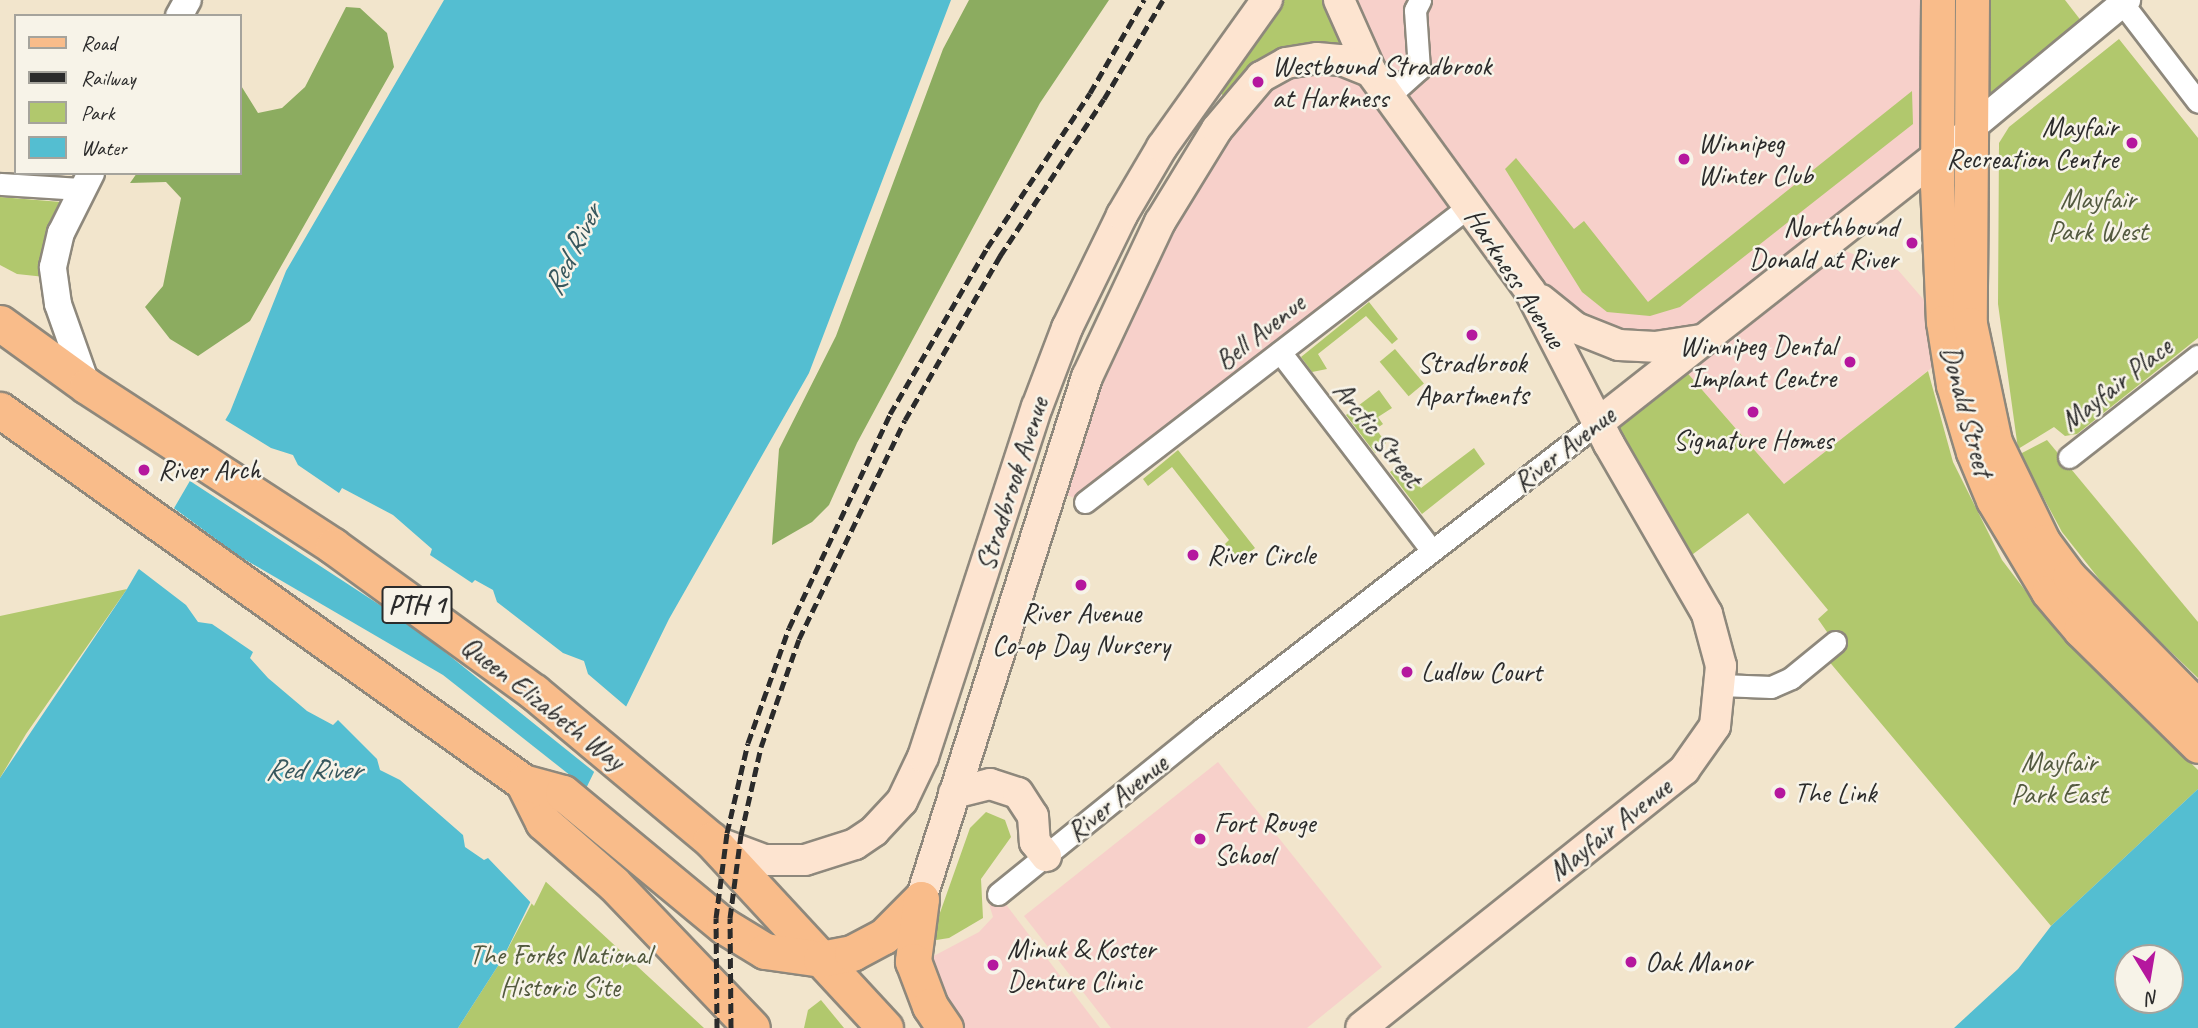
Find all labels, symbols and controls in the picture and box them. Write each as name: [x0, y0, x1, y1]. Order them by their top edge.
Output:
legend: [14, 14, 242, 175]
text: Road: [81, 30, 116, 56]
place label: Westbound Stradbrook at Harkness: [1272, 49, 1492, 115]
text: Railway: [81, 65, 135, 91]
marker: Westbound Stradbrook at Harkness: [1250, 74, 1266, 90]
text: Park: [81, 100, 114, 126]
place label: Mayfair Recreation Centre: [1946, 110, 2118, 176]
place label: Winnipeg Winter Club: [1698, 126, 1813, 192]
text: Water: [81, 135, 127, 161]
marker: Mayfair Recreation Centre: [2124, 135, 2140, 151]
marker: Winnipeg Winter Club: [1676, 151, 1692, 167]
park label: Mayfair Park West: [2048, 182, 2148, 248]
water label: Red River: [535, 198, 609, 302]
street label: Harkness Avenue: [1457, 202, 1573, 354]
place label: Northbound Donald at River: [1748, 210, 1898, 276]
marker: Northbound Donald at River: [1904, 235, 1920, 251]
street label: Bell Avenue: [1208, 287, 1312, 377]
marker: Stradbrook Apartments: [1464, 327, 1480, 343]
place label: Winnipeg Dental Implant Centre: [1680, 329, 1836, 395]
street label: Mayfair Place: [2054, 330, 2178, 438]
street label: Donald Street: [1933, 342, 2001, 480]
place label: Stradbrook Apartments: [1416, 346, 1528, 412]
marker: Winnipeg Dental Implant Centre: [1842, 354, 1858, 370]
street label: Arctic Street: [1326, 374, 1430, 494]
street label: Stradbrook Avenue: [968, 393, 1056, 575]
street label: River Avenue: [1506, 399, 1622, 499]
marker: Signature Homes: [1745, 404, 1761, 420]
place label: Signature Homes: [1674, 423, 1832, 457]
place label: River Arch: [158, 453, 260, 487]
marker: River Arch: [136, 462, 152, 478]
place label: River Circle: [1207, 538, 1315, 572]
marker: River Circle: [1185, 547, 1201, 563]
marker: River Avenue Co-op Day Nursery: [1073, 577, 1089, 593]
road number: PTH 1: [380, 582, 454, 628]
place label: River Avenue Co-op Day Nursery: [991, 596, 1171, 662]
street label: Queen Elizabeth Way: [455, 629, 631, 777]
place label: Ludlow Court: [1421, 655, 1542, 689]
marker: Ludlow Court: [1399, 664, 1415, 680]
park label: Mayfair Park East: [2010, 745, 2108, 811]
street label: River Avenue: [1060, 747, 1174, 849]
water label: Red River: [264, 751, 362, 787]
street label: Mayfair Avenue: [1542, 770, 1678, 888]
place label: The Link: [1794, 776, 1877, 810]
marker: The Link: [1772, 785, 1788, 801]
place label: Fort Rouge School: [1214, 806, 1316, 872]
marker: Fort Rouge School: [1192, 831, 1208, 847]
place label: Minuk & Koster Denture Clinic: [1007, 932, 1156, 998]
park label: The Forks National Historic Site: [468, 938, 652, 1004]
north arrow: [2114, 944, 2184, 1014]
place label: Oak Manor: [1645, 945, 1753, 979]
marker: Oak Manor: [1623, 954, 1639, 970]
marker: Minuk & Koster Denture Clinic: [985, 957, 1001, 973]
text: N: [2145, 985, 2161, 1011]

